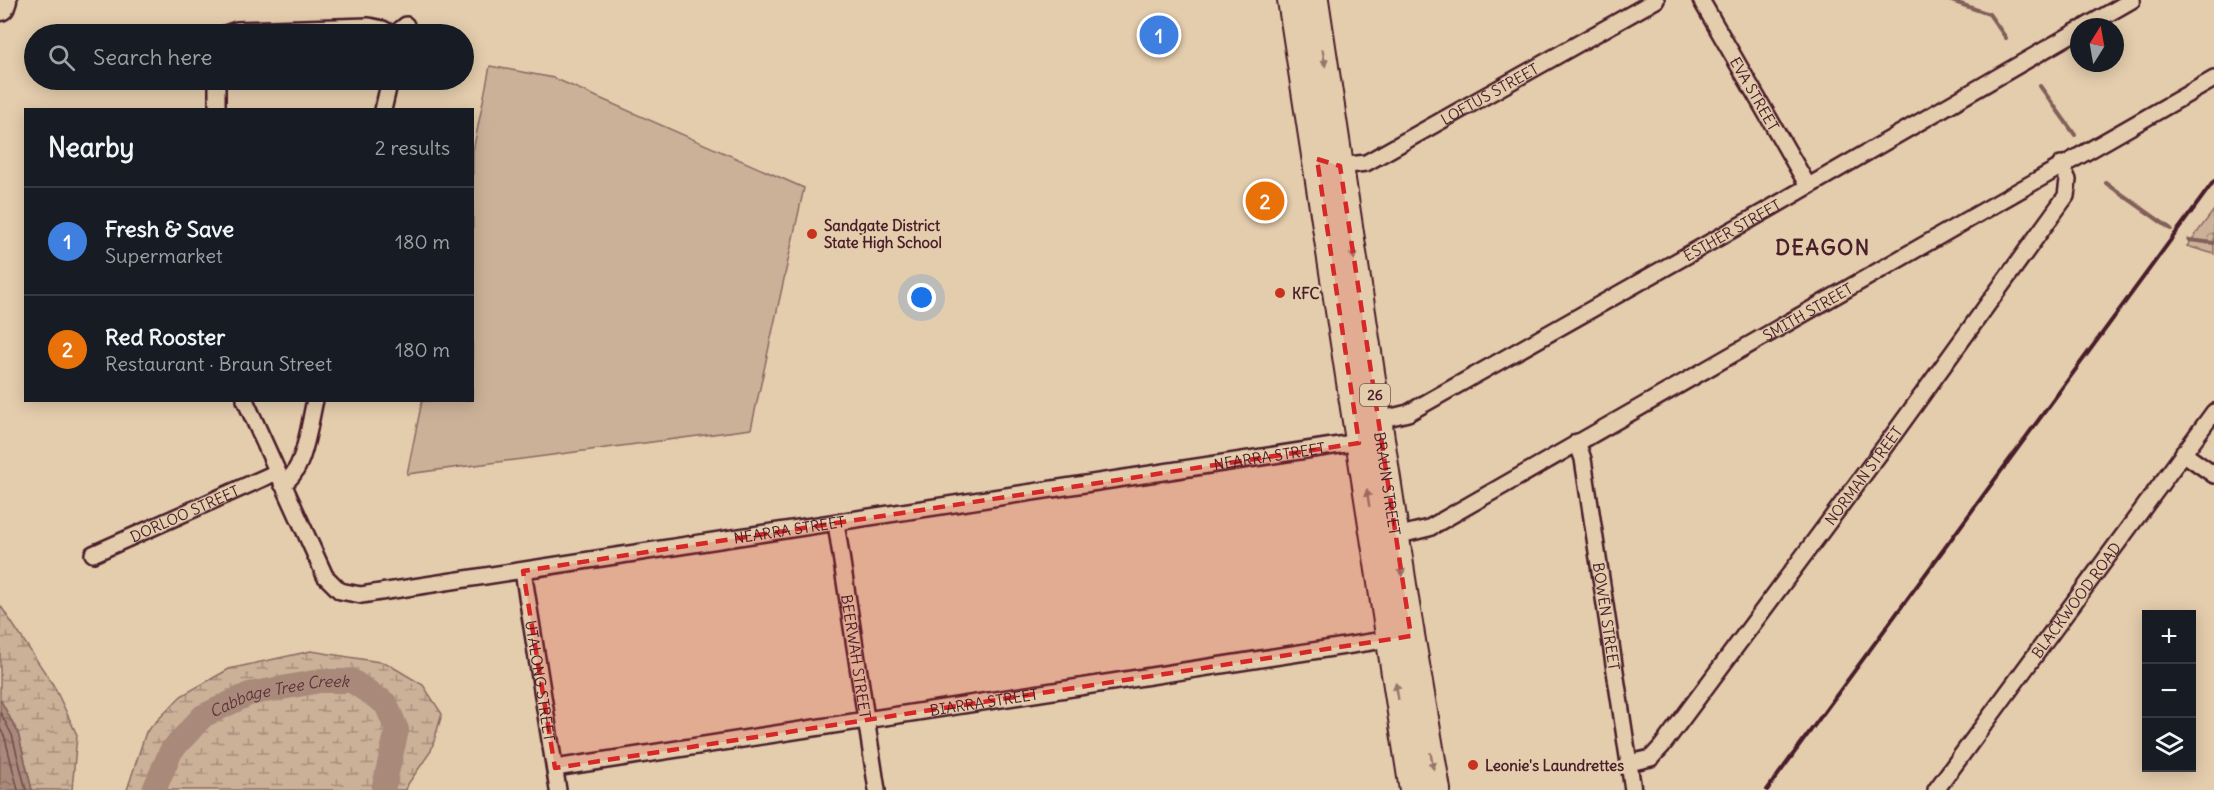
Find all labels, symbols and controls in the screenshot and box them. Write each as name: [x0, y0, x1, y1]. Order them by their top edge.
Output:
pin: 1: [1140, 12, 1178, 57]
north arrow: [2070, 18, 2124, 72]
search box: [24, 24, 474, 90]
icon: search: [45, 41, 78, 74]
text: Search here: [93, 43, 212, 71]
one-way arrow: [1320, 48, 1329, 67]
street label: EVA STREET: [1726, 53, 1784, 134]
street label: LOFTUS STREET: [1437, 59, 1542, 129]
text: Nearby: [48, 131, 134, 164]
text: 2 results: [375, 135, 450, 160]
pin: 2: [1246, 178, 1284, 224]
street label: ESTHER STREET: [1680, 195, 1784, 265]
text: Fresh & Save: [105, 215, 234, 243]
place label: Sandgate District State High School: [824, 216, 942, 253]
marker: Sandgate District State High School: [805, 227, 819, 241]
text: 1: [64, 229, 71, 254]
text: 180 m: [395, 229, 450, 254]
district label: DEAGON: [1775, 234, 1871, 261]
one-way arrow: [1349, 241, 1358, 260]
text: Supermarket: [105, 243, 223, 268]
street label: SMITH STREET: [1759, 278, 1856, 345]
your location: [907, 283, 936, 312]
place label: KFC: [1292, 284, 1320, 303]
marker: KFC: [1273, 286, 1287, 300]
text: Red Rooster: [105, 323, 225, 351]
text: 2: [62, 337, 73, 362]
text: 180 m: [395, 337, 450, 362]
text: Restaurant · Braun Street: [105, 351, 332, 376]
road number: 26: [1360, 384, 1390, 406]
street label: NORMAN STREET: [1820, 422, 1906, 529]
street label: BRAUN STREET: [1371, 431, 1405, 537]
street label: NEARRA STREET: [1213, 438, 1327, 474]
street label: DORLOO STREET: [127, 481, 242, 546]
one-way arrow: [1363, 488, 1372, 507]
street label: NEARRA STREET: [732, 511, 846, 547]
street label: BLACKWOOD ROAD: [2027, 538, 2125, 662]
one-way arrow: [1396, 559, 1405, 578]
street label: BOWEN STREET: [1589, 561, 1624, 672]
street label: BEERWAH STREET: [838, 593, 875, 720]
map controls: [2142, 610, 2196, 772]
button: +: [2142, 610, 2196, 664]
street label: UTALONG STREET: [521, 619, 560, 743]
button: −: [2142, 664, 2196, 718]
water label: Cabbage Tree Creek: [206, 671, 351, 722]
one-way arrow: [1393, 681, 1402, 700]
street label: BIARRA STREET: [928, 684, 1040, 720]
button: layers: [2142, 718, 2196, 772]
one-way arrow: [1428, 751, 1437, 770]
place label: Leonie's Laundrettes: [1485, 756, 1624, 775]
marker: Leonie's Laundrettes: [1466, 758, 1480, 772]

